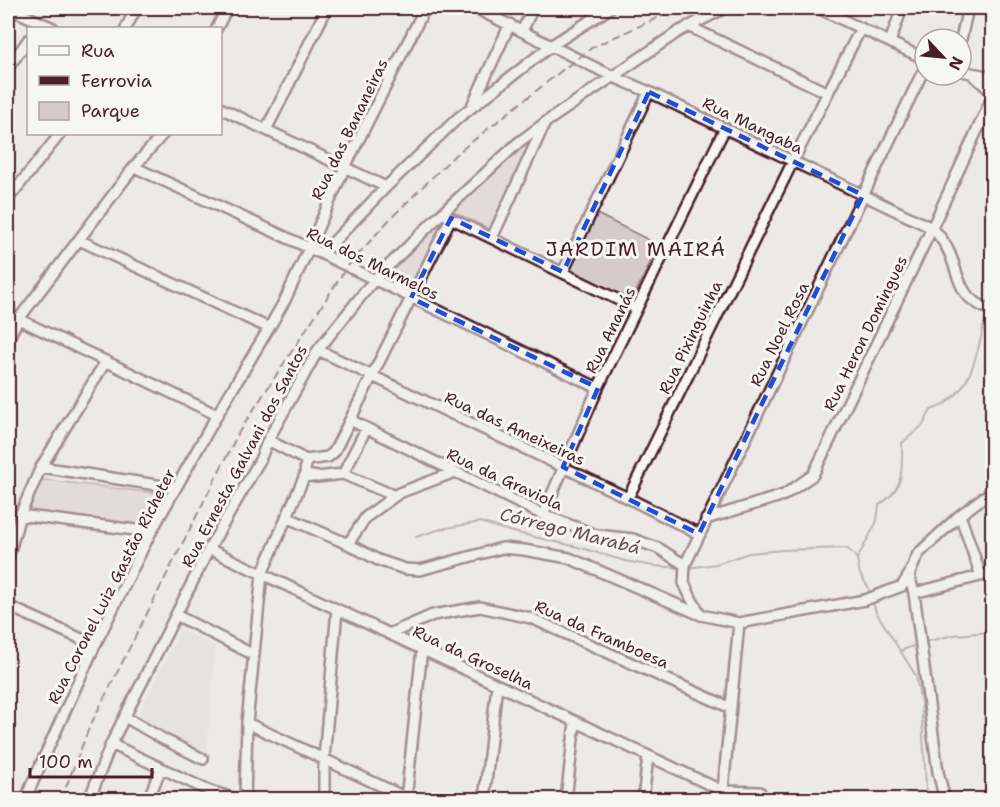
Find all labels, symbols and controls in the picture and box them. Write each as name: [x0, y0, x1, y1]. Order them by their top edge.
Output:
legend: [27, 27, 222, 135]
north arrow: [913, 27, 973, 87]
text: Rua: [81, 39, 114, 63]
text: N: [944, 53, 968, 74]
street label: Rua das Bananeiras: [306, 55, 393, 203]
text: Ferrovia: [81, 69, 152, 93]
street label: Rua Mangaba: [699, 92, 806, 159]
text: Parque: [81, 99, 140, 123]
street label: Rua dos Marmelos: [303, 222, 442, 305]
district label: JARDIM MAIRÁ: [546, 236, 726, 262]
street label: Rua Heron Domingues: [819, 252, 912, 414]
street label: Rua Pixinguinha: [654, 277, 727, 397]
street label: Rua Noel Rosa: [745, 278, 814, 390]
street label: Rua Ananás: [580, 283, 641, 377]
street label: Rua Ernesta Galvani dos Santos: [177, 341, 312, 571]
street label: Rua das Ameixeiras: [441, 387, 589, 470]
street label: Rua da Graviola: [443, 443, 566, 516]
street label: Rua Coronel Luiz Gastão Richeter: [43, 465, 180, 708]
water label: Córrego Marabá: [497, 502, 643, 560]
street label: Rua da Framboesa: [531, 595, 672, 674]
street label: Rua da Groselha: [409, 620, 536, 695]
scale bar: [30, 741, 152, 779]
text: 100 m: [39, 750, 93, 774]

